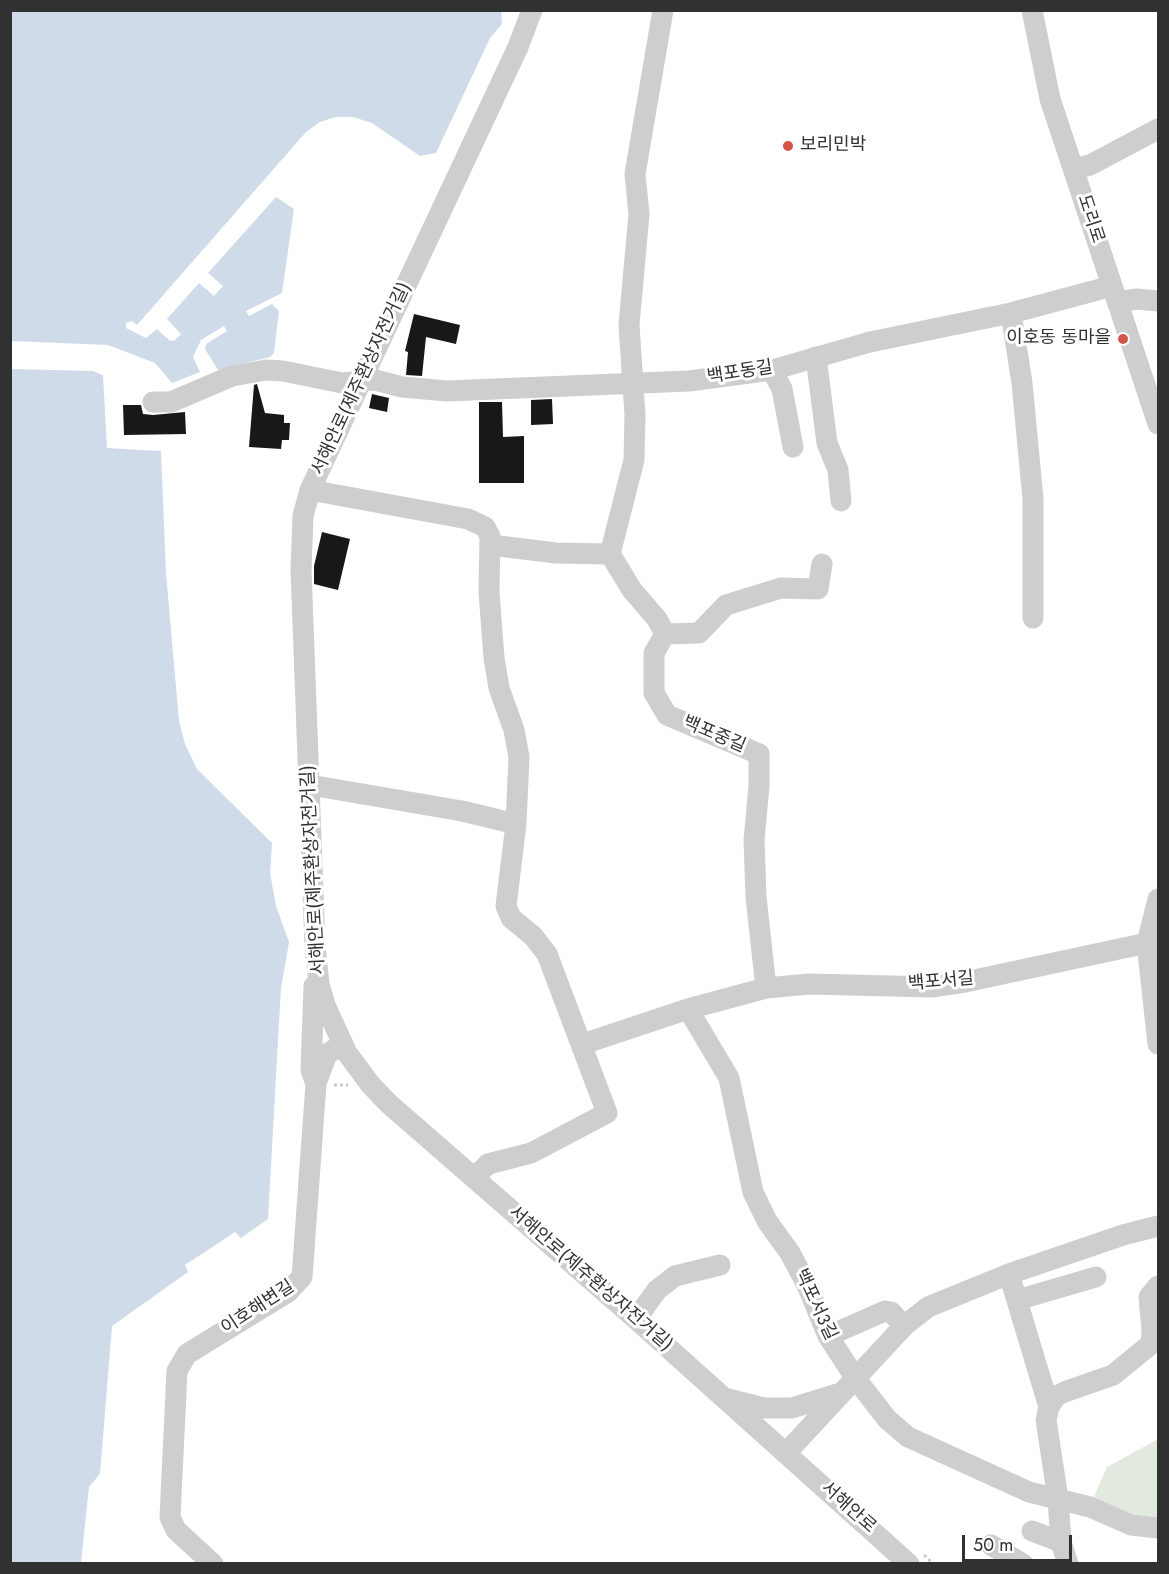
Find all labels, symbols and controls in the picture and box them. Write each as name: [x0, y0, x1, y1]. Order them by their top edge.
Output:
place label: 보리민박: [800, 135, 866, 157]
marker: 보리민박: [781, 139, 795, 153]
street label: 도리로: [1072, 192, 1108, 246]
street label: 서해안로(제주환상자전거길): [308, 279, 416, 479]
place label: 이호동 동마을: [1006, 328, 1111, 350]
marker: 이호동 동마을: [1116, 332, 1130, 346]
street label: 백포동길: [706, 357, 774, 389]
street label: 백포중길: [679, 712, 749, 758]
street label: 서해안로(제주환상자전거길): [298, 765, 330, 975]
street label: 백포서길: [907, 968, 975, 996]
street label: 서해안로(제주환상자전거길): [504, 1202, 676, 1356]
street label: 백포서3길: [789, 1266, 841, 1344]
street label: 이호해변길: [217, 1276, 299, 1340]
street label: 서해안로: [816, 1478, 880, 1538]
scale bar: [965, 1523, 1074, 1561]
text: 50 m: [973, 1532, 1013, 1558]

